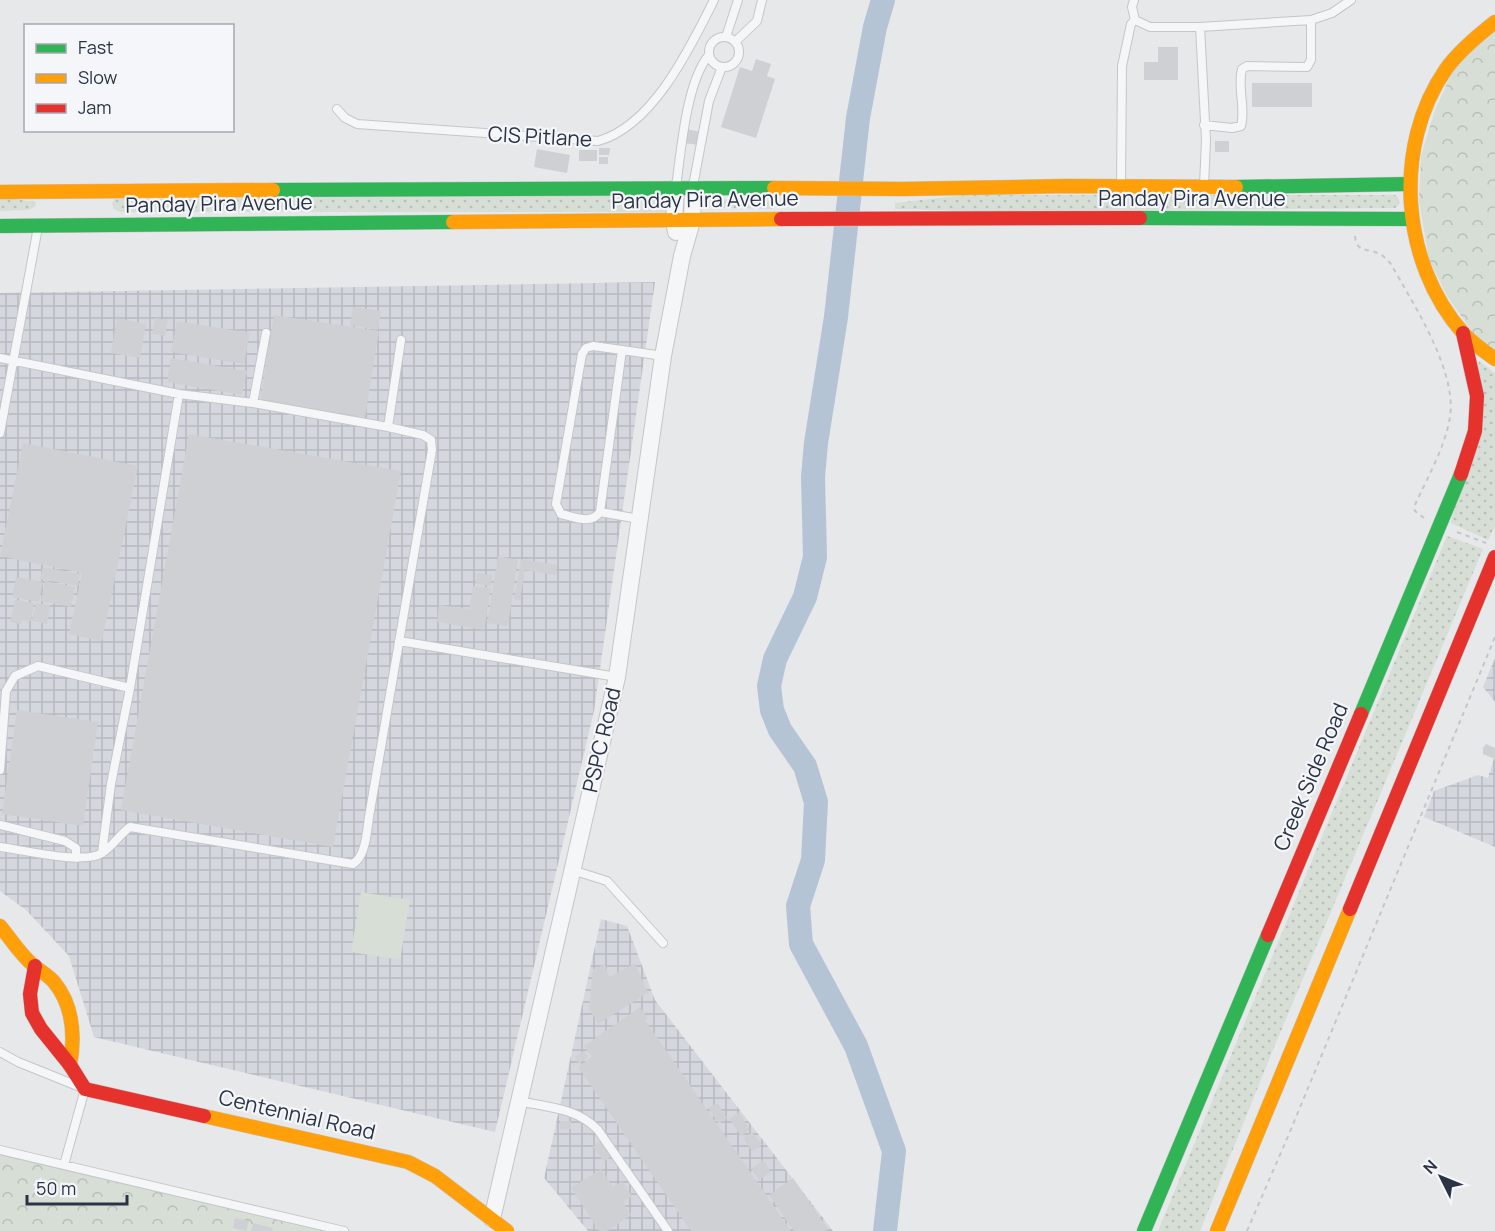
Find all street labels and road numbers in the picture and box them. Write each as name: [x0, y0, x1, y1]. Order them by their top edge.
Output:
street label: CIS Pitlane: [487, 119, 593, 153]
street label: Panday Pira Avenue: [611, 183, 799, 215]
street label: Panday Pira Avenue: [1098, 184, 1286, 212]
street label: Panday Pira Avenue: [125, 187, 313, 219]
street label: PSPC Road: [575, 684, 627, 795]
street label: Creek Side Road: [1266, 698, 1354, 855]
street label: Centennial Road: [216, 1082, 378, 1146]

